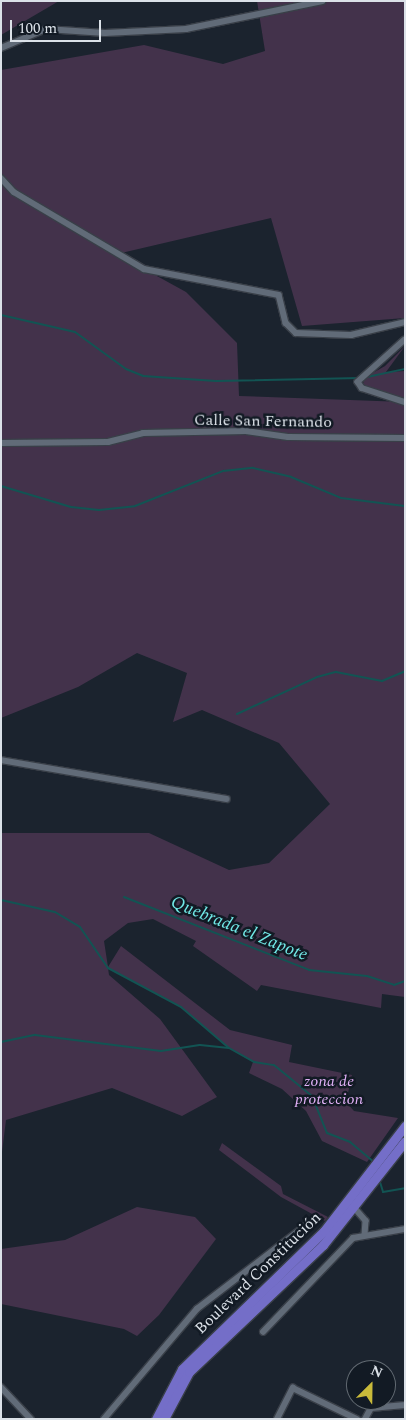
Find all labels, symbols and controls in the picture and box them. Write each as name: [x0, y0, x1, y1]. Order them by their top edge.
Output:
scale bar: [12, 10, 104, 42]
text: 100 m: [18, 17, 57, 40]
street label: Calle San Fernando: [194, 410, 332, 432]
water label: Quebrada el Zapote: [167, 892, 311, 966]
park label: zona de proteccion: [295, 1071, 363, 1109]
street label: Boulevard Constitución: [191, 1208, 325, 1338]
north arrow: [346, 1360, 396, 1410]
text: N: [367, 1360, 386, 1384]

